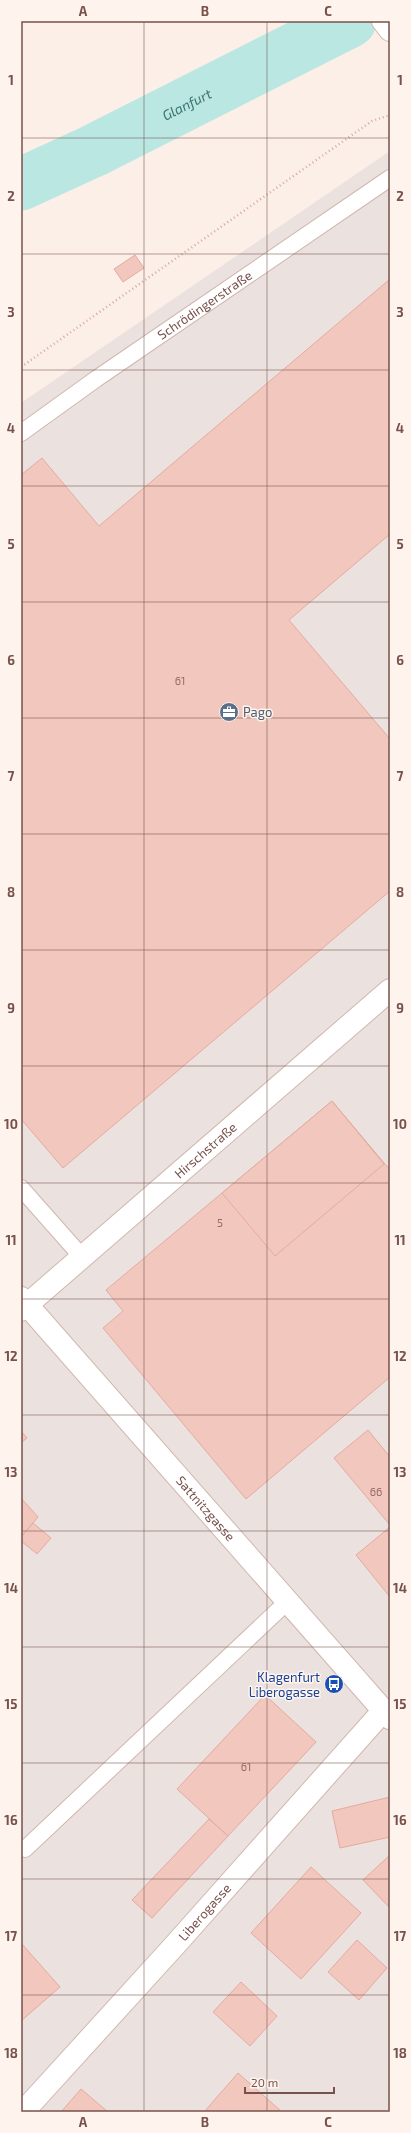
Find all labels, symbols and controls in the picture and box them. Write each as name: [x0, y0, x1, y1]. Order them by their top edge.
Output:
text: A: [79, 3, 88, 19]
text: B: [201, 3, 209, 19]
text: C: [324, 3, 332, 19]
text: 1: [8, 72, 14, 88]
text: 1: [397, 72, 403, 88]
water label: Glanfurt: [159, 84, 215, 123]
text: 2: [7, 188, 15, 204]
text: 2: [396, 188, 404, 204]
street label: Schrödingerstraße: [154, 267, 255, 343]
text: 3: [7, 304, 15, 320]
text: 3: [396, 304, 404, 320]
text: 4: [7, 420, 15, 436]
text: 4: [396, 420, 404, 436]
text: 5: [7, 536, 15, 552]
text: 5: [396, 536, 404, 552]
text: 6: [7, 652, 15, 668]
text: 6: [396, 652, 404, 668]
house number: 61: [175, 674, 185, 687]
office icon: Pago: [218, 701, 240, 723]
place label: Pago: [243, 704, 272, 720]
text: 7: [8, 768, 15, 784]
text: 7: [397, 768, 404, 784]
text: 8: [7, 884, 15, 900]
text: 8: [396, 884, 404, 900]
text: 9: [7, 1000, 15, 1016]
text: 9: [396, 1000, 404, 1016]
text: 10: [4, 1116, 18, 1132]
text: 10: [393, 1116, 407, 1132]
street label: Hirschstraße: [171, 1119, 240, 1182]
house number: 5: [217, 1216, 223, 1229]
text: 11: [5, 1232, 17, 1248]
text: 11: [394, 1232, 406, 1248]
text: 12: [4, 1348, 18, 1364]
text: 12: [393, 1348, 407, 1364]
text: 13: [5, 1464, 18, 1480]
text: 13: [394, 1464, 407, 1480]
street label: Sattnitzgasse: [173, 1473, 239, 1544]
house number: 66: [370, 1485, 382, 1498]
text: 14: [4, 1580, 18, 1596]
text: 14: [393, 1580, 407, 1596]
place label: Klagenfurt Liberogasse: [249, 1669, 320, 1700]
bus stop icon: Klagenfurt Liberogasse: [323, 1673, 345, 1695]
text: 15: [5, 1696, 17, 1712]
text: 15: [394, 1696, 406, 1712]
house number: 61: [241, 1760, 251, 1773]
text: 16: [4, 1812, 18, 1828]
text: 16: [393, 1812, 407, 1828]
street label: Liberogasse: [175, 1880, 234, 1944]
text: 17: [5, 1928, 17, 1944]
text: 17: [394, 1928, 406, 1944]
text: 18: [4, 2045, 18, 2061]
text: 18: [393, 2045, 407, 2061]
scale bar: [245, 2069, 334, 2095]
text: 20 m: [251, 2075, 278, 2089]
text: A: [79, 2114, 88, 2130]
text: B: [201, 2114, 209, 2130]
text: C: [324, 2114, 332, 2130]

